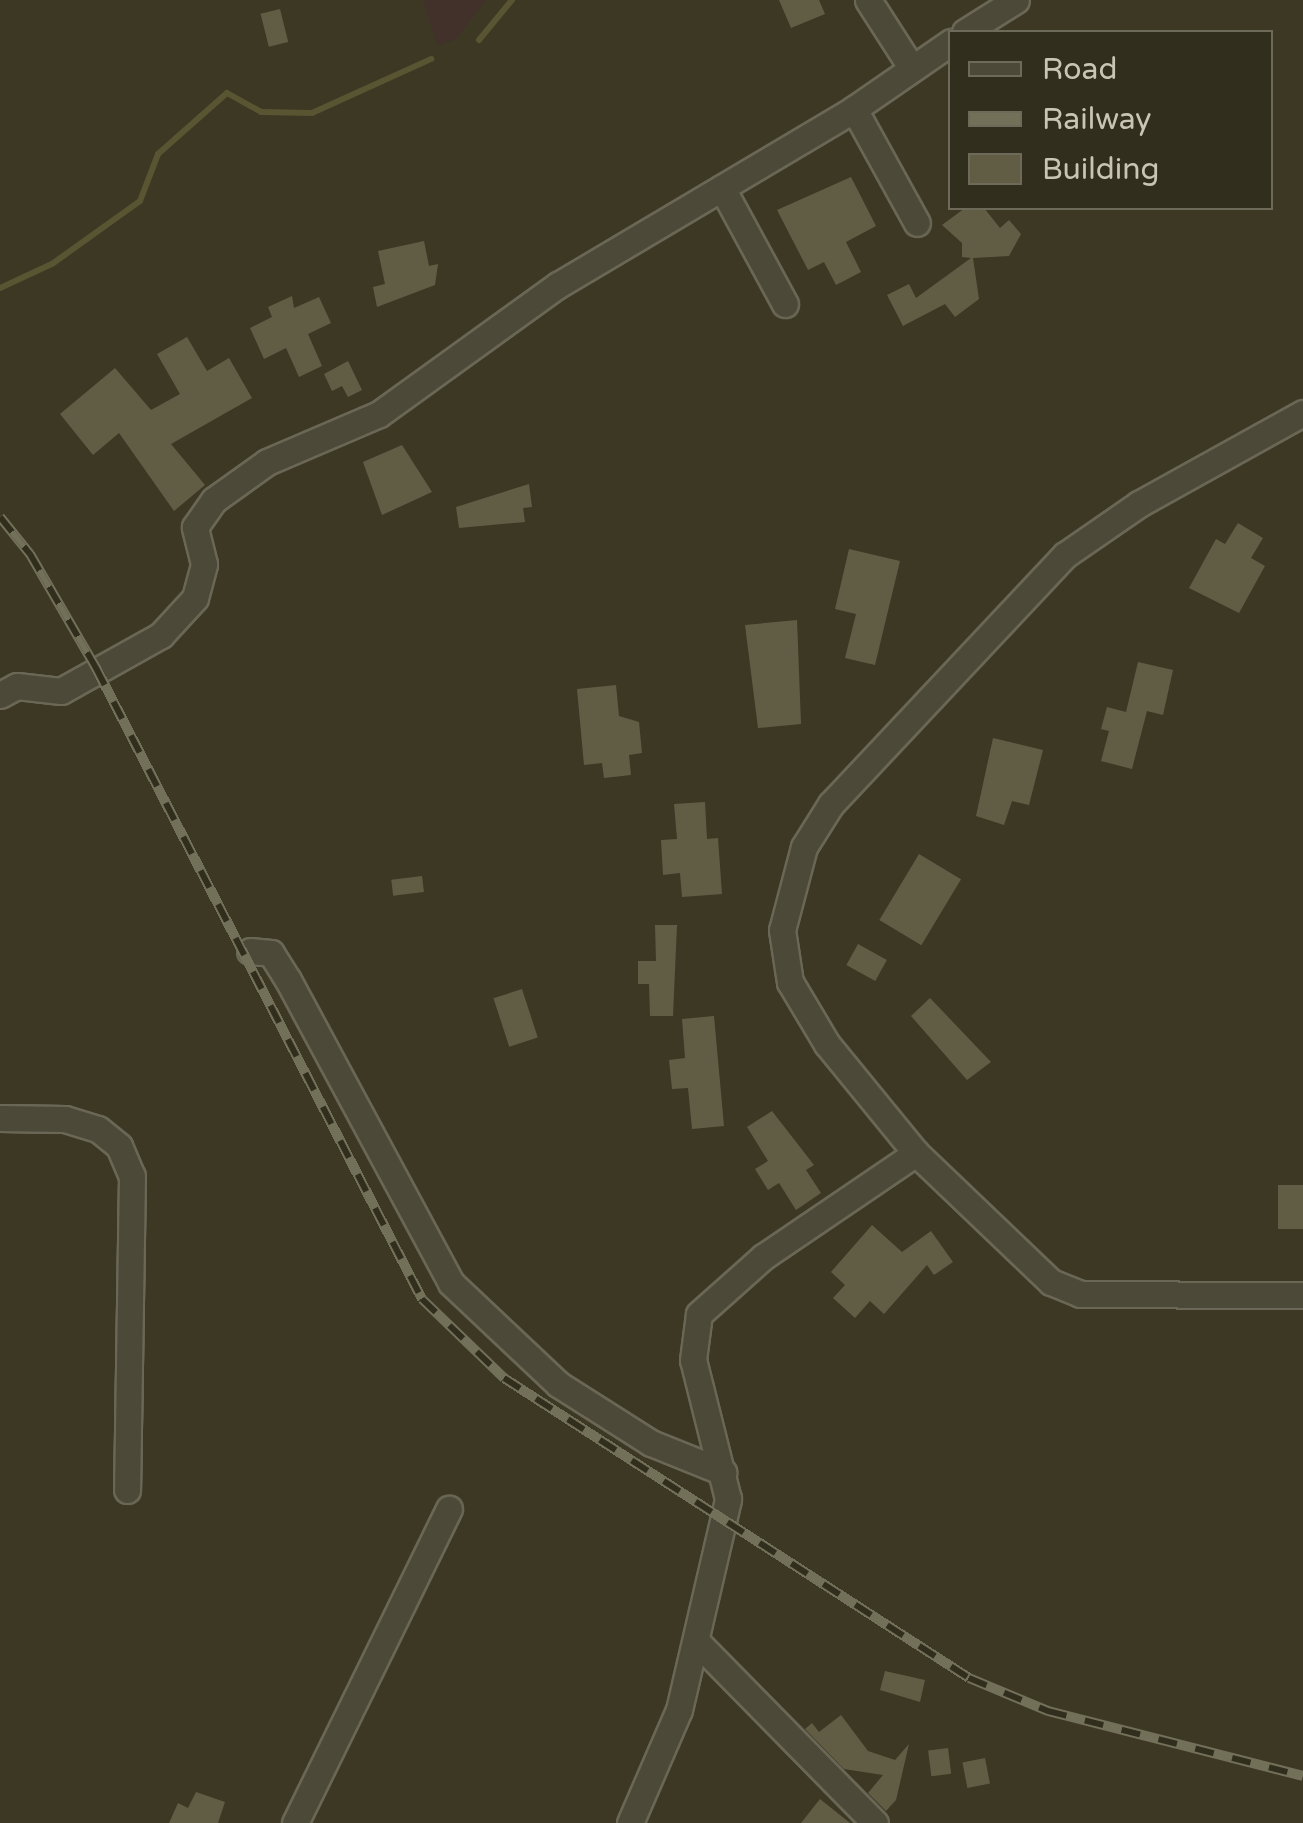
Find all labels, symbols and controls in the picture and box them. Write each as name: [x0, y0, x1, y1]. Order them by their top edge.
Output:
legend: [948, 30, 1273, 210]
text: Road: [1042, 51, 1117, 88]
text: Railway: [1042, 101, 1151, 138]
text: Building: [1042, 151, 1159, 188]

